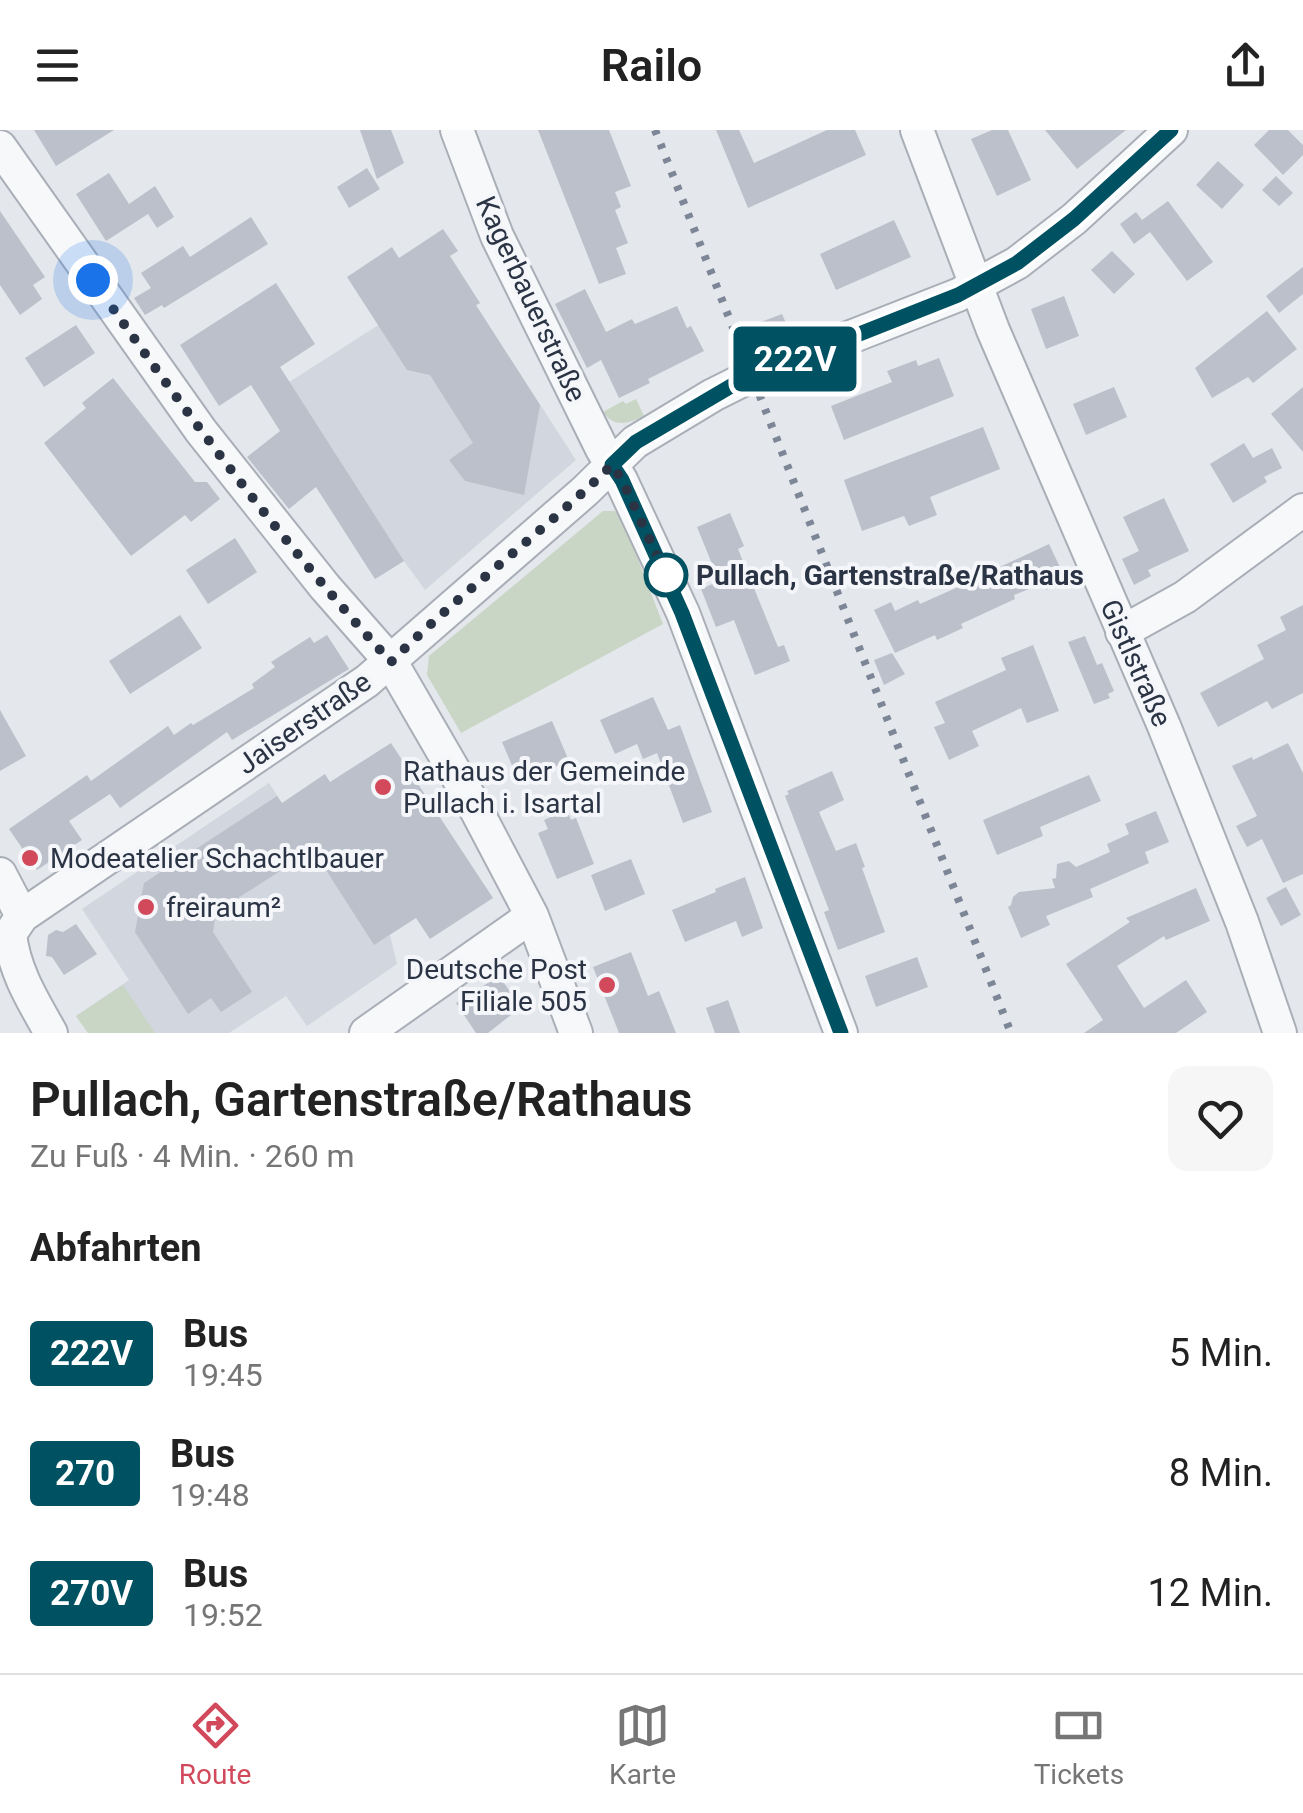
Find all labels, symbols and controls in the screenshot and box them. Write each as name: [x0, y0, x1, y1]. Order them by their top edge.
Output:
icon: menu: [30, 38, 85, 93]
icon: share: [1218, 38, 1273, 93]
text: Railo: [601, 39, 702, 92]
street label: Kagerbauerstraße: [469, 191, 593, 407]
your location: [68, 255, 118, 305]
line badge: 222V: [725, 326, 865, 392]
text: 222V: [753, 339, 837, 380]
marker: Pullach, Gartenstraße/Rathaus: [645, 554, 687, 596]
place label: Pullach, Gartenstraße/Rathaus: [696, 559, 1084, 592]
street label: Gistlstraße: [1093, 594, 1179, 732]
street label: Jaiserstraße: [231, 665, 377, 781]
place label: Rathaus der Gemeinde Pullach i. Isartal: [403, 755, 685, 820]
marker: Rathaus der Gemeinde Pullach i. Isartal: [372, 776, 394, 798]
place label: Modeatelier Schachtlbauer: [50, 842, 384, 875]
marker: Modeatelier Schachtlbauer: [19, 847, 41, 869]
place label: freiraum²: [166, 891, 281, 924]
marker: freiraum²: [135, 896, 157, 918]
place label: Deutsche Post Filiale 505: [406, 953, 587, 1018]
marker: Deutsche Post Filiale 505: [596, 974, 618, 996]
button: heart: [1168, 1066, 1273, 1171]
text: Pullach, Gartenstraße/Rathaus: [30, 1071, 693, 1128]
text: Zu Fuß · 4 Min. · 260 m: [30, 1137, 355, 1175]
text: Abfahrten: [30, 1226, 202, 1270]
text: Bus: [183, 1312, 248, 1356]
text: 5 Min.: [1169, 1331, 1273, 1375]
text: 222V: [50, 1333, 133, 1374]
text: 19:45: [183, 1356, 263, 1394]
text: Bus: [170, 1432, 235, 1476]
text: 8 Min.: [1169, 1451, 1273, 1495]
text: 270: [55, 1453, 115, 1494]
text: 19:48: [170, 1476, 250, 1514]
text: Bus: [183, 1552, 248, 1596]
text: 12 Min.: [1147, 1571, 1273, 1615]
text: 270V: [50, 1573, 133, 1614]
text: 19:52: [183, 1596, 263, 1634]
tab: Route: [179, 1698, 251, 1791]
tab: Karte: [609, 1698, 676, 1791]
tab: Tickets: [1034, 1698, 1124, 1791]

